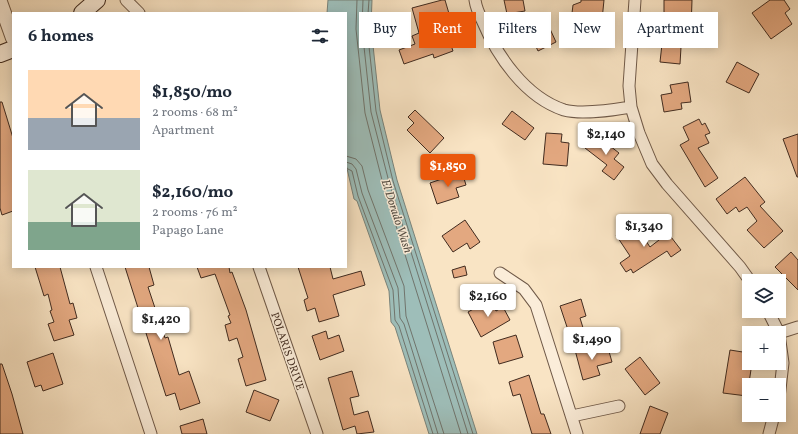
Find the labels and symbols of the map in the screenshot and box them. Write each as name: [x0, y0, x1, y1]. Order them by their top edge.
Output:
pin: $2,140: [573, 122, 639, 156]
pin: $1,850: [415, 154, 481, 188]
water label: El Dorado Wash: [377, 177, 415, 255]
pin: $1,340: [611, 214, 677, 248]
pin: $2,160: [455, 284, 521, 318]
pin: $1,420: [128, 307, 194, 341]
street label: POLARIS DRIVE: [266, 310, 307, 393]
pin: $1,490: [559, 327, 625, 361]

